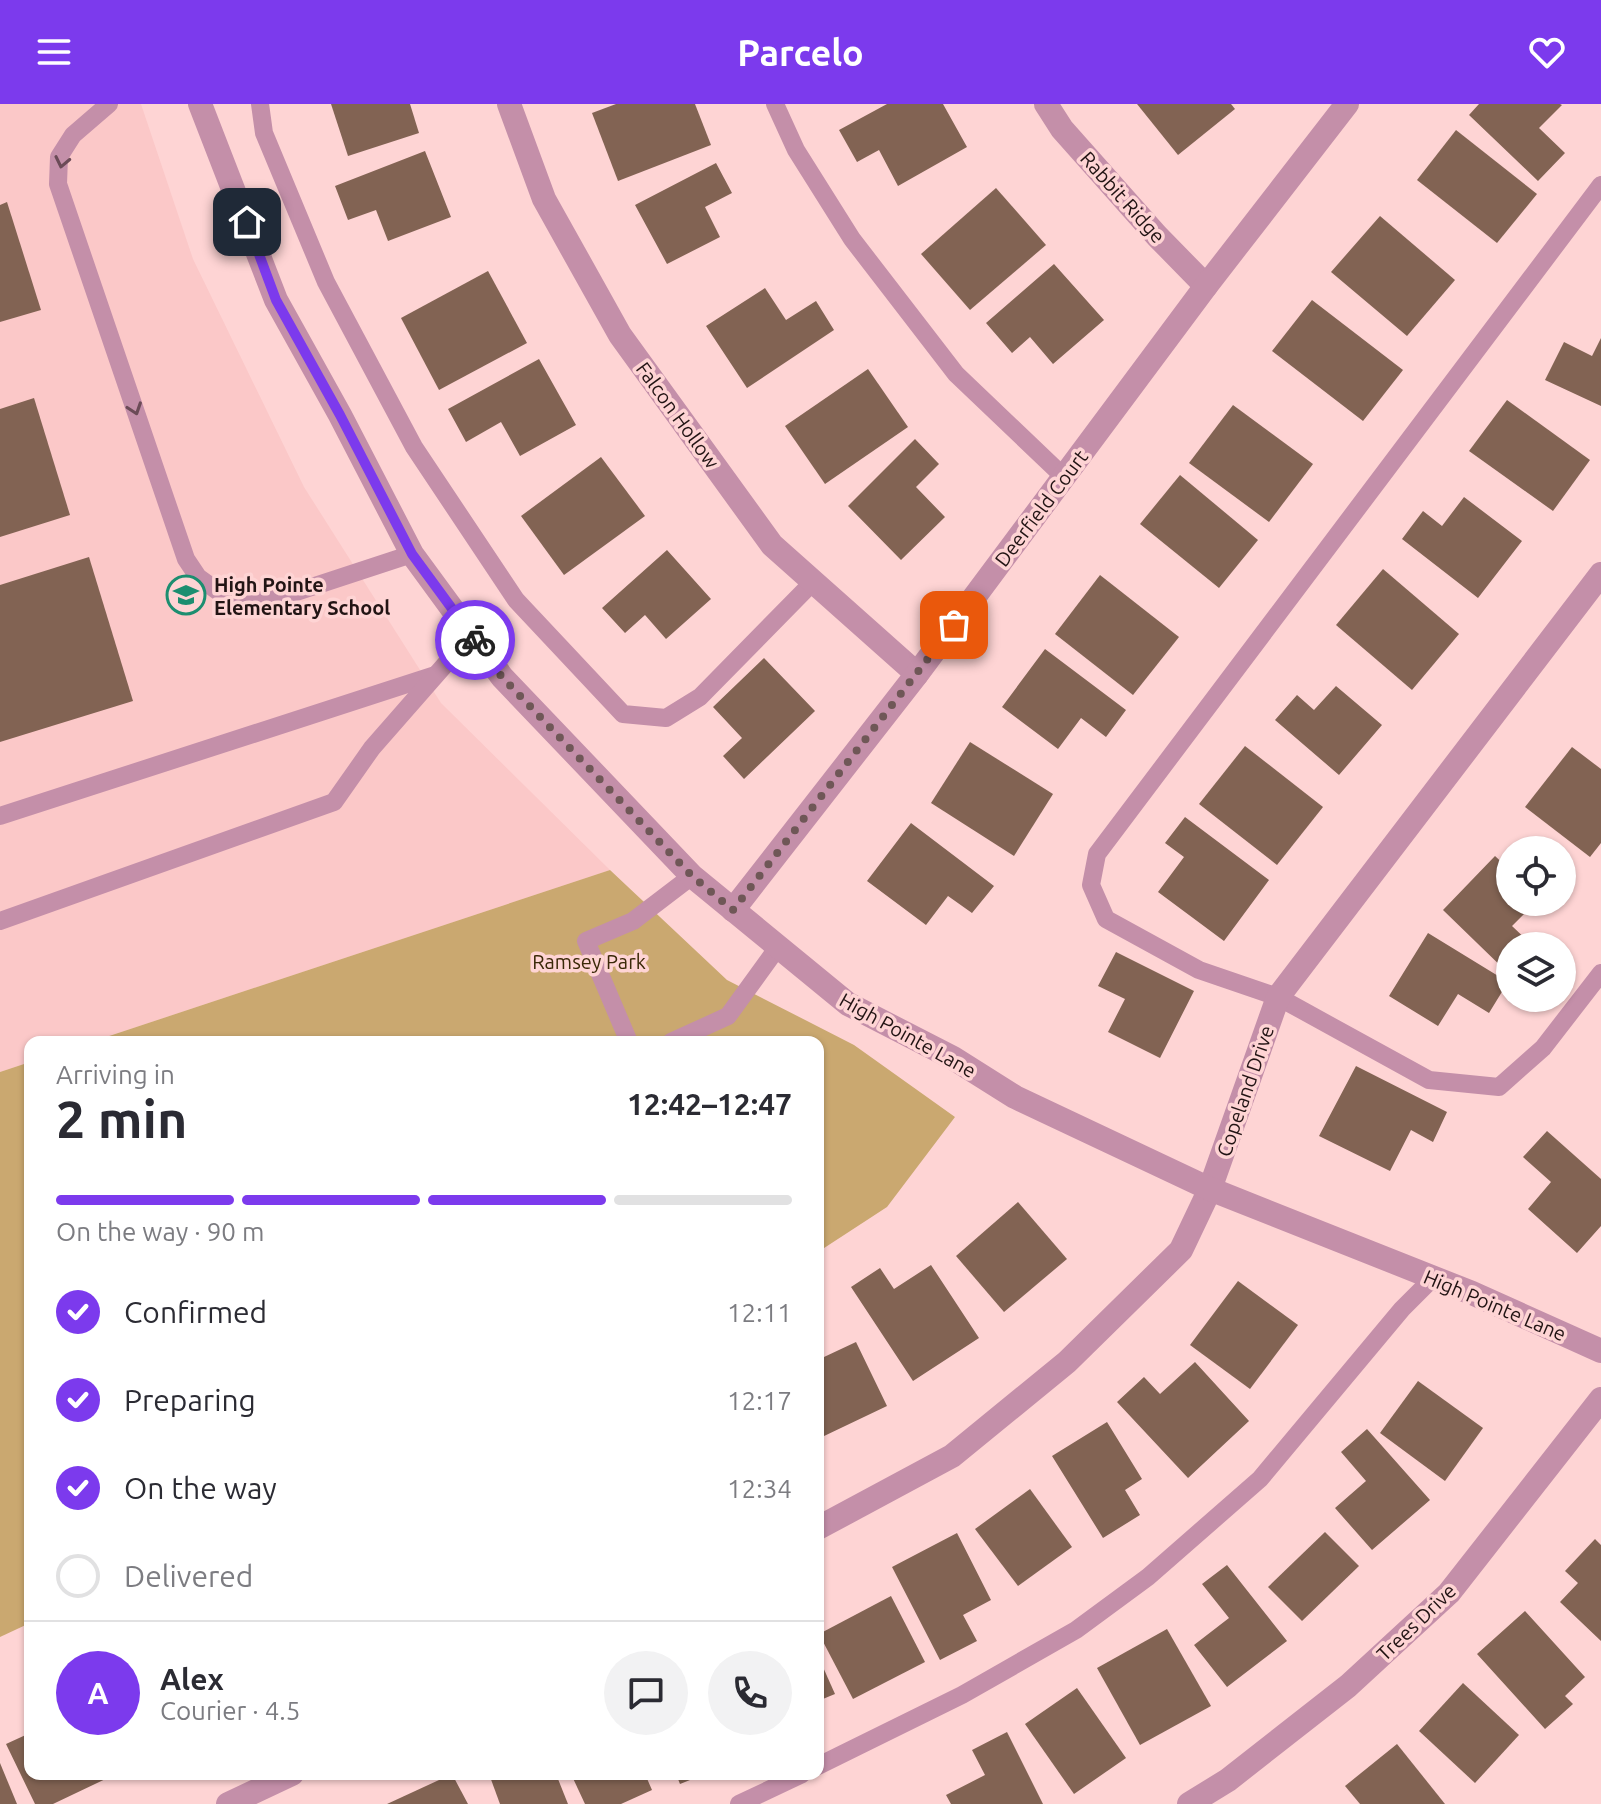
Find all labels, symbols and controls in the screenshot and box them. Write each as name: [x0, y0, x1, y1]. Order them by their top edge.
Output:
icon: menu: [32, 30, 76, 74]
icon: heart: [1525, 30, 1569, 74]
text: Parcelo: [737, 32, 864, 73]
street label: Rabbit Ridge: [1076, 147, 1170, 247]
one-way arrow: [54, 155, 71, 169]
pin: [213, 188, 281, 256]
icon: home: [225, 200, 269, 244]
street label: Falcon Hollow: [632, 357, 724, 473]
one-way arrow: [125, 401, 141, 415]
street label: Deerfield Court: [990, 445, 1092, 571]
place label: High Pointe Elementary School: [214, 573, 390, 619]
school or university icon: High Pointe Elementary School: [165, 574, 207, 616]
pin: [920, 591, 988, 659]
courier: [435, 600, 515, 680]
icon: bag: [932, 603, 976, 647]
icon: bike: [453, 618, 497, 662]
map controls: [1496, 836, 1576, 1012]
button: locate: [1496, 836, 1576, 916]
button: layers: [1496, 932, 1576, 1012]
park label: Ramsey Park: [532, 950, 646, 973]
street label: High Pointe Lane: [836, 988, 980, 1082]
street label: Copeland Drive: [1212, 1022, 1278, 1160]
text: Arriving in: [56, 1060, 175, 1089]
text: 12:42–12:47: [627, 1087, 792, 1121]
text: 2 min: [56, 1090, 187, 1148]
text: On the way · 90 m: [56, 1217, 264, 1246]
street label: High Pointe Lane: [1420, 1265, 1570, 1345]
icon: check: [56, 1290, 100, 1334]
text: Confirmed: [124, 1295, 267, 1329]
text: 12:11: [727, 1298, 792, 1327]
icon: check: [56, 1378, 100, 1422]
text: Preparing: [124, 1383, 256, 1417]
text: 12:17: [727, 1386, 792, 1415]
icon: check: [56, 1466, 100, 1510]
text: On the way: [124, 1471, 277, 1505]
text: 12:34: [727, 1474, 792, 1503]
text: Delivered: [124, 1559, 253, 1593]
street label: Trees Drive: [1372, 1579, 1460, 1665]
button: chat: [604, 1651, 688, 1735]
button: phone: [708, 1651, 792, 1735]
text: Alex: [160, 1662, 224, 1696]
text: A: [87, 1676, 109, 1710]
text: Courier · 4.5: [160, 1696, 300, 1725]

